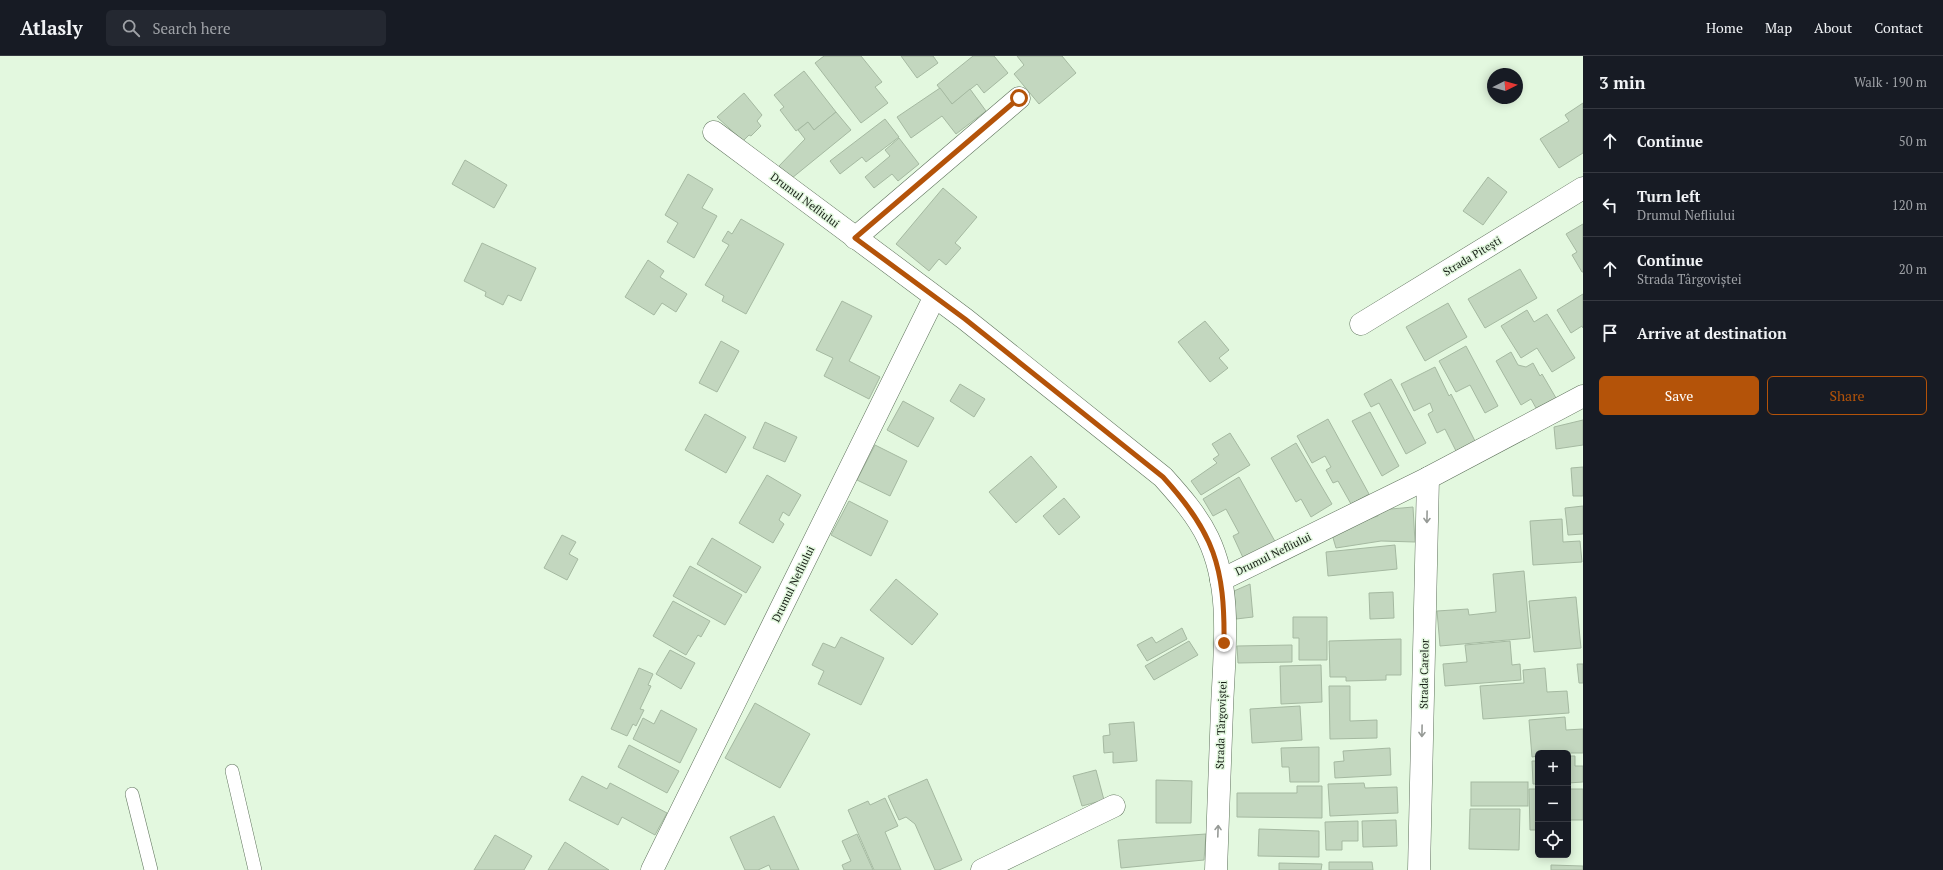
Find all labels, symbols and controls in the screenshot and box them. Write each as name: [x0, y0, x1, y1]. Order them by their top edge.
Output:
search box: [106, 10, 386, 46]
text: Atlasly: [20, 15, 82, 40]
icon: search: [120, 17, 142, 39]
text: Search here: [152, 18, 230, 38]
text: Home: [1706, 18, 1743, 37]
text: Map: [1765, 18, 1792, 37]
text: About: [1814, 18, 1852, 37]
text: Contact: [1874, 18, 1923, 37]
north arrow: [1487, 68, 1523, 104]
text: 3 min: [1599, 71, 1646, 94]
text: Walk · 190 m: [1854, 73, 1927, 91]
route start: [1010, 89, 1028, 107]
icon: ahead: [1599, 130, 1621, 152]
text: Continue: [1637, 131, 1703, 151]
text: 50 m: [1899, 132, 1927, 150]
street label: Drumul Nefliului: [768, 169, 842, 231]
text: Turn left: [1637, 186, 1701, 206]
icon: left: [1599, 194, 1621, 216]
text: 120 m: [1892, 196, 1927, 214]
text: Drumul Nefliului: [1637, 206, 1735, 224]
street label: Strada Pitești: [1440, 233, 1504, 280]
text: Continue: [1637, 250, 1703, 270]
icon: ahead: [1599, 258, 1621, 280]
text: 20 m: [1899, 260, 1927, 278]
text: Strada Târgoviștei: [1637, 270, 1742, 288]
icon: arrive: [1599, 322, 1621, 344]
text: Arrive at destination: [1637, 323, 1787, 343]
button: Save: [1599, 376, 1759, 415]
button: Share: [1767, 376, 1927, 415]
one-way arrow: [1423, 510, 1431, 523]
street label: Drumul Nefliului: [1233, 530, 1313, 578]
street label: Drumul Nefliului: [769, 544, 817, 624]
route end: [1215, 634, 1233, 652]
street label: Strada Carelor: [1416, 638, 1432, 709]
street label: Strada Târgoviștei: [1212, 681, 1231, 770]
one-way arrow: [1418, 724, 1426, 737]
map controls: [1535, 750, 1571, 858]
button: +: [1535, 750, 1571, 786]
button: −: [1535, 786, 1571, 822]
button: locate: [1535, 822, 1571, 858]
one-way arrow: [1214, 825, 1221, 838]

